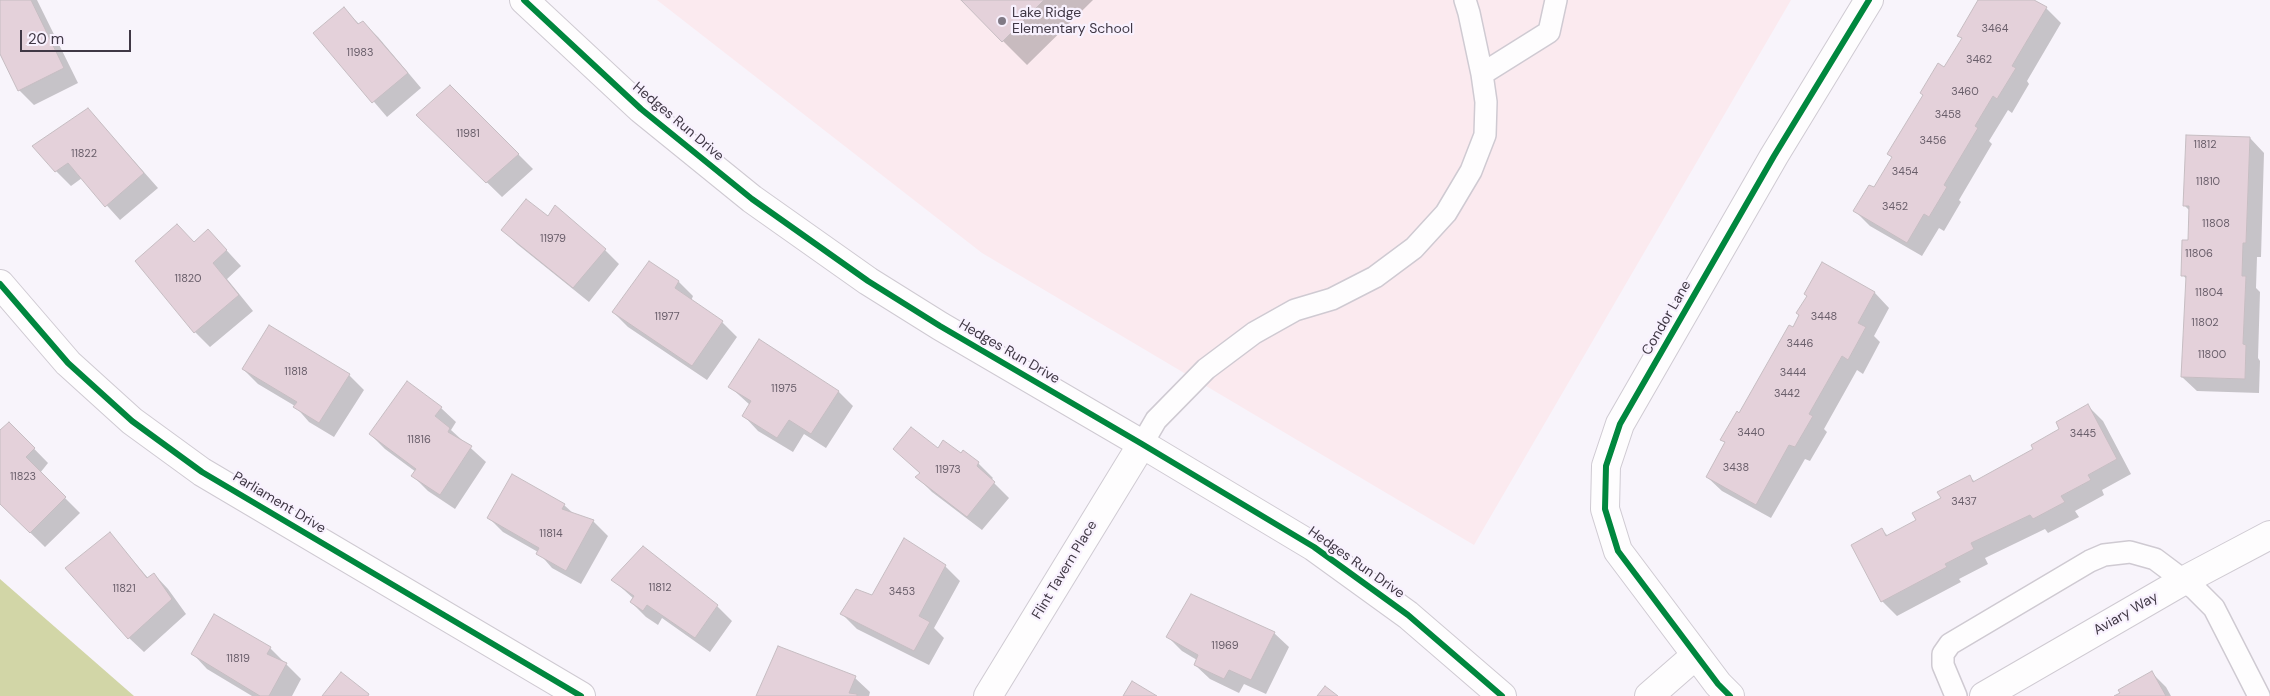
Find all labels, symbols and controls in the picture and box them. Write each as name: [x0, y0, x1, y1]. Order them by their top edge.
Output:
place label: Lake Ridge Elementary School: [1012, 5, 1133, 38]
marker: Lake Ridge Elementary School: [996, 15, 1008, 27]
scale bar: [22, 20, 134, 52]
house number: 3464: [1982, 22, 2008, 36]
text: 20 m: [28, 29, 64, 49]
house number: 11983: [347, 46, 373, 60]
house number: 3462: [1966, 53, 1992, 67]
street label: Hedges Run Drive: [629, 79, 727, 165]
house number: 3460: [1951, 85, 1979, 99]
house number: 3458: [1935, 108, 1961, 122]
house number: 11981: [456, 127, 480, 141]
house number: 3456: [1920, 134, 1946, 148]
house number: 11812: [2193, 138, 2217, 152]
house number: 11822: [71, 147, 97, 161]
house number: 3454: [1892, 165, 1918, 179]
house number: 11810: [2196, 175, 2220, 189]
house number: 3452: [1882, 200, 1908, 214]
house number: 11808: [2202, 217, 2230, 231]
house number: 11979: [540, 232, 566, 246]
house number: 11806: [2185, 247, 2213, 261]
house number: 11820: [174, 272, 202, 286]
street label: Condor Lane: [1639, 278, 1695, 358]
house number: 11804: [2195, 286, 2223, 300]
house number: 11977: [654, 310, 680, 324]
house number: 3448: [1811, 310, 1837, 324]
street label: Hedges Run Drive: [956, 316, 1062, 388]
house number: 11802: [2191, 316, 2219, 330]
house number: 3446: [1787, 337, 1813, 351]
house number: 11800: [2198, 348, 2226, 362]
house number: 11818: [284, 365, 308, 379]
house number: 3444: [1780, 366, 1806, 380]
house number: 11975: [771, 382, 797, 396]
house number: 3442: [1774, 387, 1800, 401]
house number: 3440: [1737, 426, 1765, 440]
house number: 3445: [2070, 427, 2096, 441]
house number: 11816: [407, 433, 431, 447]
house number: 3438: [1723, 461, 1749, 475]
house number: 11973: [935, 463, 961, 477]
street label: Parliament Drive: [229, 469, 329, 537]
house number: 11823: [10, 470, 36, 484]
house number: 3437: [1951, 495, 1977, 509]
street label: Flint Tavern Place: [1029, 518, 1101, 622]
street label: Hedges Run Drive: [1305, 523, 1407, 603]
house number: 11814: [539, 527, 563, 541]
house number: 11812: [648, 581, 672, 595]
house number: 11821: [112, 582, 136, 596]
house number: 3453: [889, 585, 915, 599]
street label: Aviary Way: [2091, 589, 2161, 639]
house number: 11969: [1211, 639, 1239, 653]
house number: 11819: [226, 652, 250, 666]

